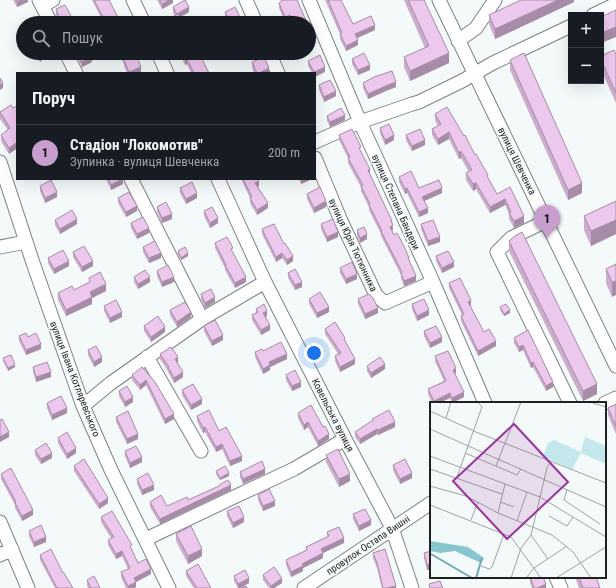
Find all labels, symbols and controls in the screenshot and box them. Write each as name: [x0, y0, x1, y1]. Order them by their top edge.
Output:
map controls: [568, 12, 604, 84]
button: +: [568, 12, 604, 48]
search box: [16, 16, 316, 60]
icon: search: [30, 27, 52, 49]
text: Пошук: [62, 29, 103, 47]
button: −: [568, 48, 604, 84]
text: Поруч: [32, 88, 75, 108]
street label: вулиця Шевченка: [496, 126, 538, 197]
text: Стадіон "Локомотив": [70, 136, 203, 154]
text: 1: [42, 145, 48, 160]
text: 200 m: [268, 145, 300, 160]
street label: вулиця Степана Бандери: [370, 153, 422, 251]
text: Зупинка · вулиця Шевченка: [70, 154, 219, 169]
street label: вулиця Юрія Тютюнника: [327, 197, 379, 293]
pin: 1: [534, 205, 560, 238]
street label: вулиця Івана Котляревського: [48, 320, 102, 438]
your location: [304, 343, 324, 363]
street label: Ковельська вулиця: [310, 377, 356, 454]
inset map: [430, 402, 606, 578]
street label: провулок Остапа Вишні: [324, 513, 412, 577]

